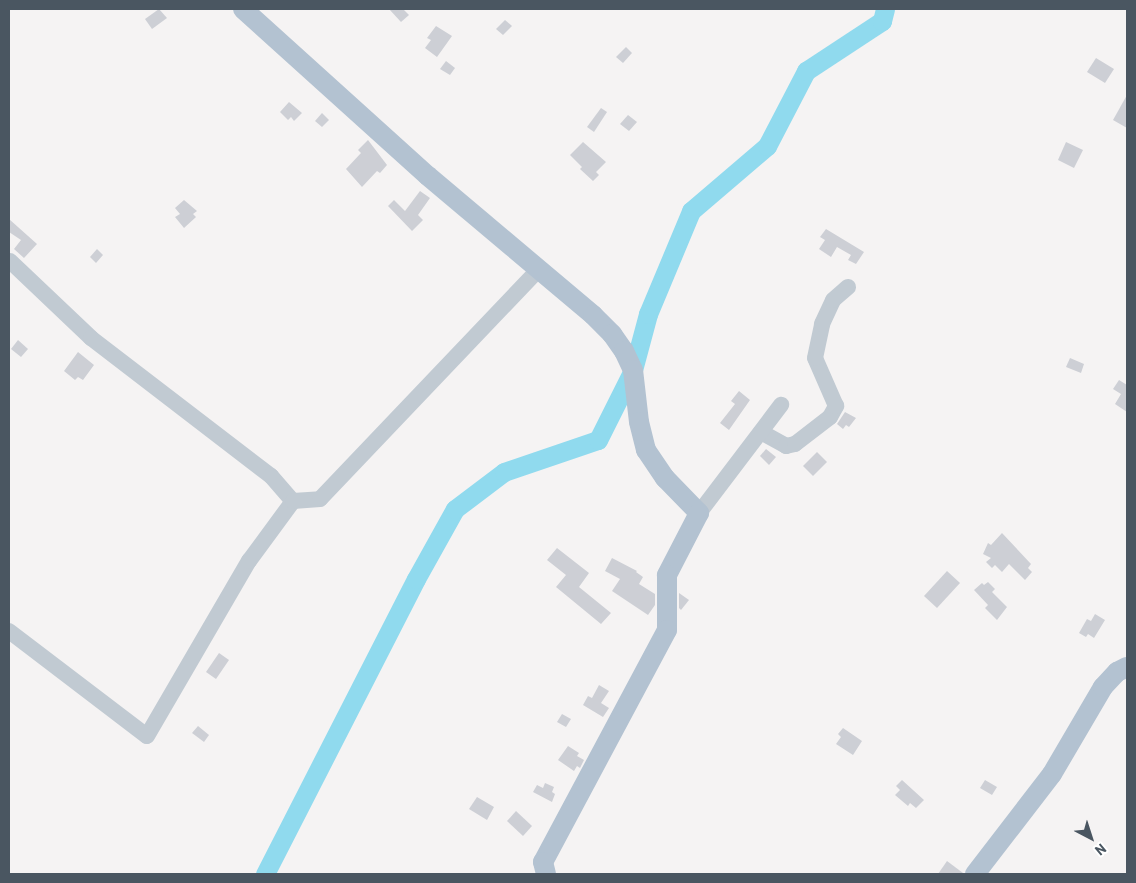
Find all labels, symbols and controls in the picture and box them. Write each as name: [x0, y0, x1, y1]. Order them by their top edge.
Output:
north arrow: [1066, 813, 1116, 863]
text: N: [1092, 840, 1110, 859]

